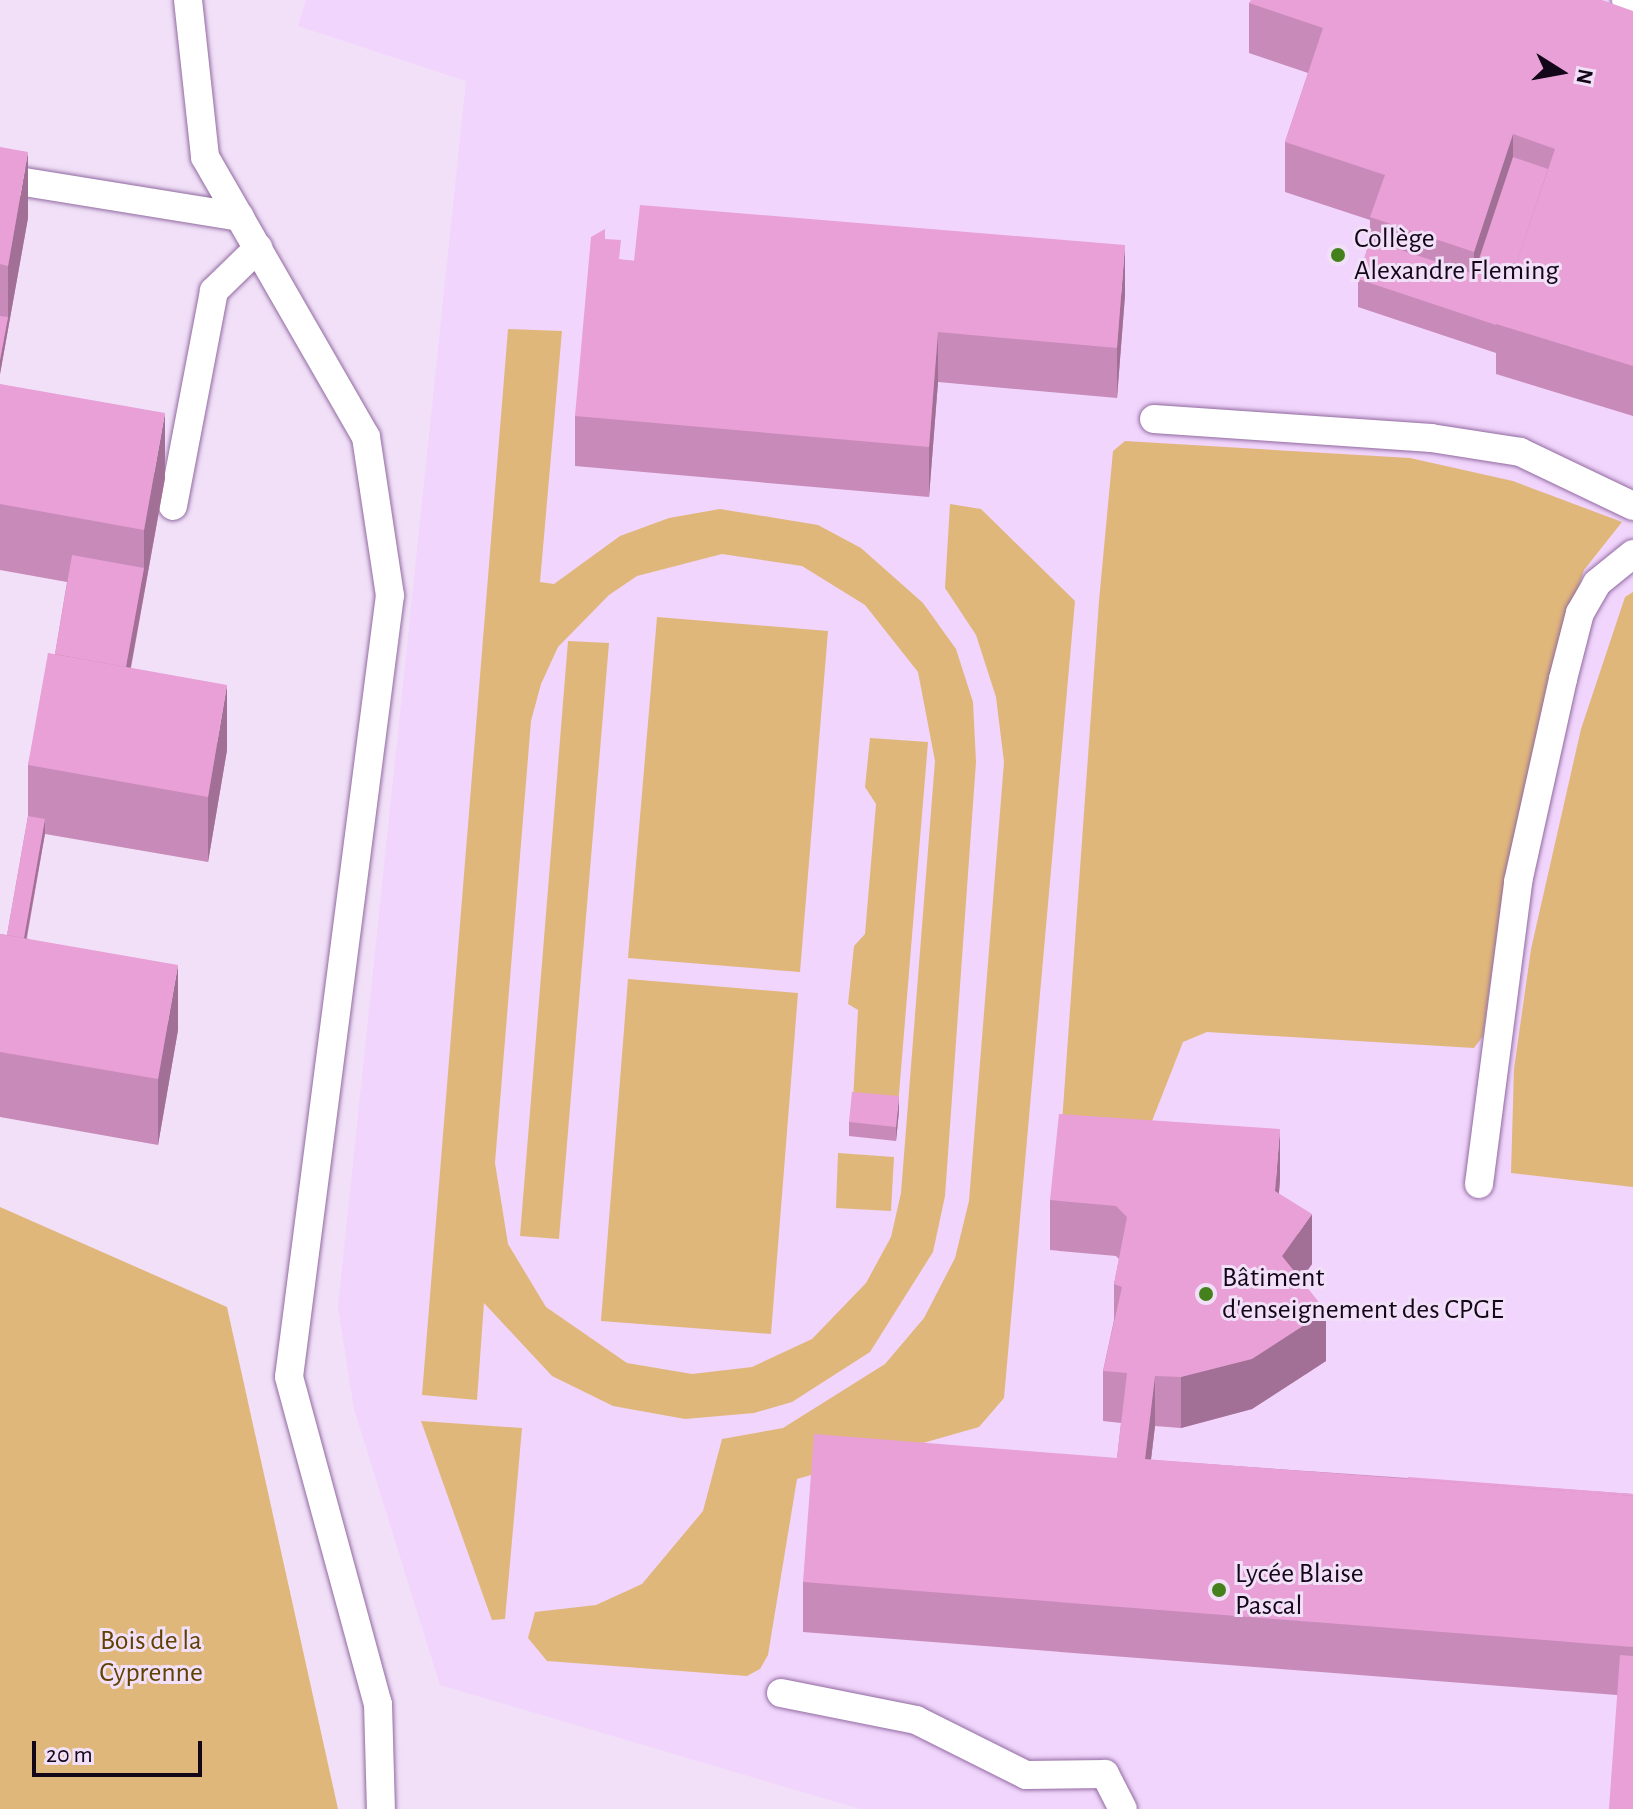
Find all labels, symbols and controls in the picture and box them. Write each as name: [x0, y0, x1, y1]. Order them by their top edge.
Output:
north arrow: [1521, 32, 1601, 112]
text: N: [1572, 67, 1597, 86]
place label: Collège Alexandre Fleming: [1354, 222, 1559, 288]
marker: Collège Alexandre Fleming: [1329, 246, 1347, 264]
place label: Bâtiment d'enseignement des CPGE: [1222, 1261, 1504, 1327]
marker: Bâtiment d'enseignement des CPGE: [1197, 1285, 1215, 1303]
place label: Lycée Blaise Pascal: [1235, 1557, 1364, 1623]
marker: Lycée Blaise Pascal: [1210, 1581, 1228, 1599]
park label: Bois de la Cyprenne: [99, 1624, 203, 1690]
scale bar: [36, 1725, 206, 1775]
text: 20 m: [46, 1743, 93, 1767]

